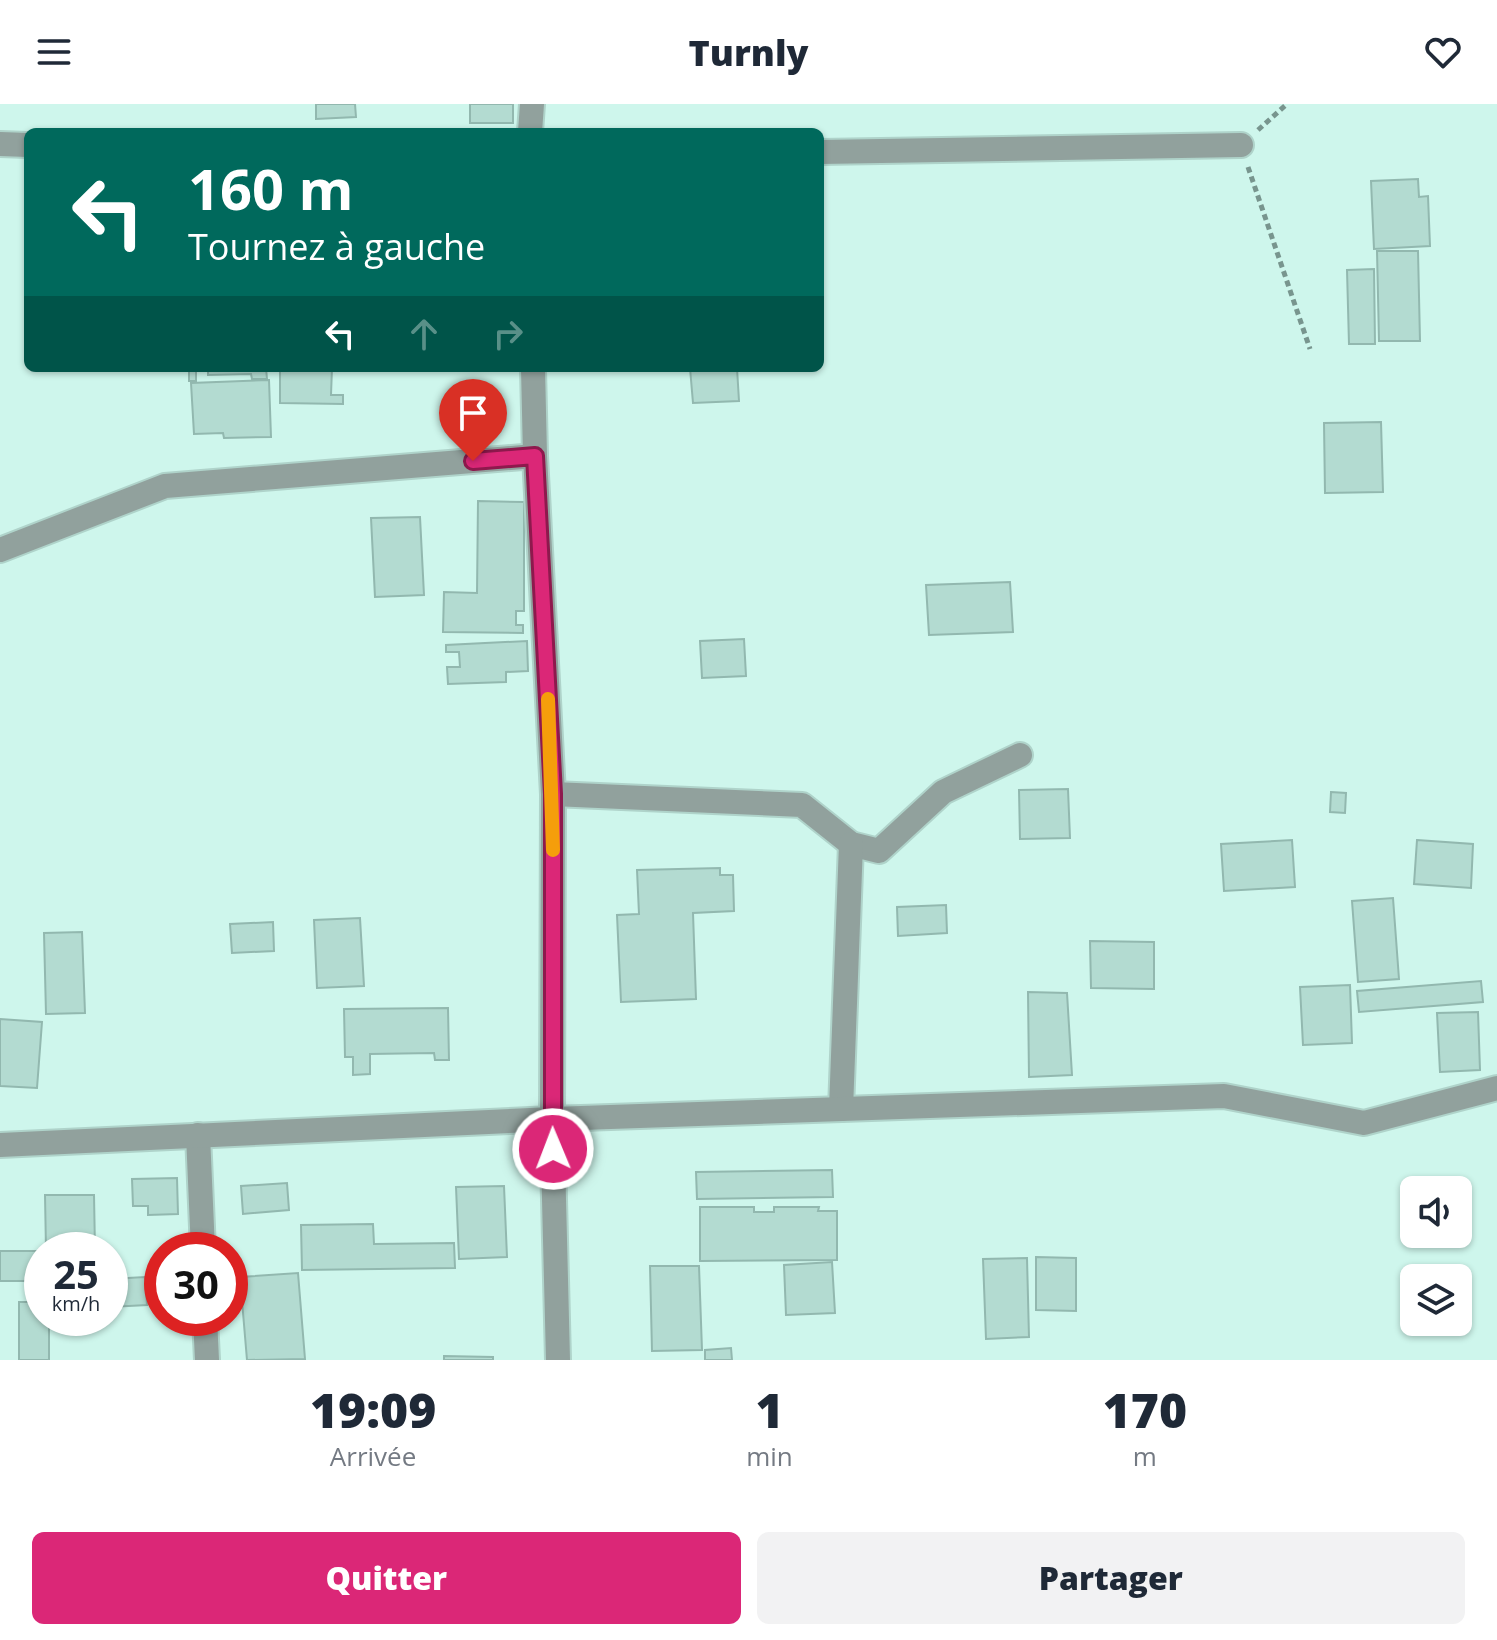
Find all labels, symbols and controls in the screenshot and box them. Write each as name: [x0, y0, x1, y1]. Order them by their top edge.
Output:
text: Turnly: [689, 28, 809, 77]
icon: menu: [32, 30, 76, 74]
icon: heart: [1421, 30, 1465, 74]
text: 160 m: [188, 150, 354, 226]
icon: left: [56, 160, 160, 264]
text: Tournez à gauche: [188, 222, 485, 271]
icon: left: [318, 312, 362, 356]
icon: ahead: [402, 312, 446, 356]
icon: right: [486, 312, 530, 356]
pin: [439, 379, 507, 461]
icon: arrive: [451, 391, 495, 435]
position arrow: [511, 1107, 595, 1191]
map controls: [1400, 1176, 1472, 1336]
button: sound: [1400, 1176, 1472, 1248]
speed limit sign: 30: [144, 1232, 248, 1336]
text: 25: [53, 1246, 99, 1301]
button: layers: [1400, 1264, 1472, 1336]
text: km/h: [52, 1290, 100, 1317]
text: 19:09: [310, 1377, 436, 1442]
text: 1: [755, 1377, 784, 1442]
text: 170: [1103, 1377, 1187, 1442]
text: Arrivée: [330, 1438, 416, 1474]
text: min: [746, 1438, 793, 1474]
text: m: [1133, 1438, 1157, 1474]
button: Quitter: [32, 1532, 741, 1624]
button: Partager: [757, 1532, 1465, 1624]

